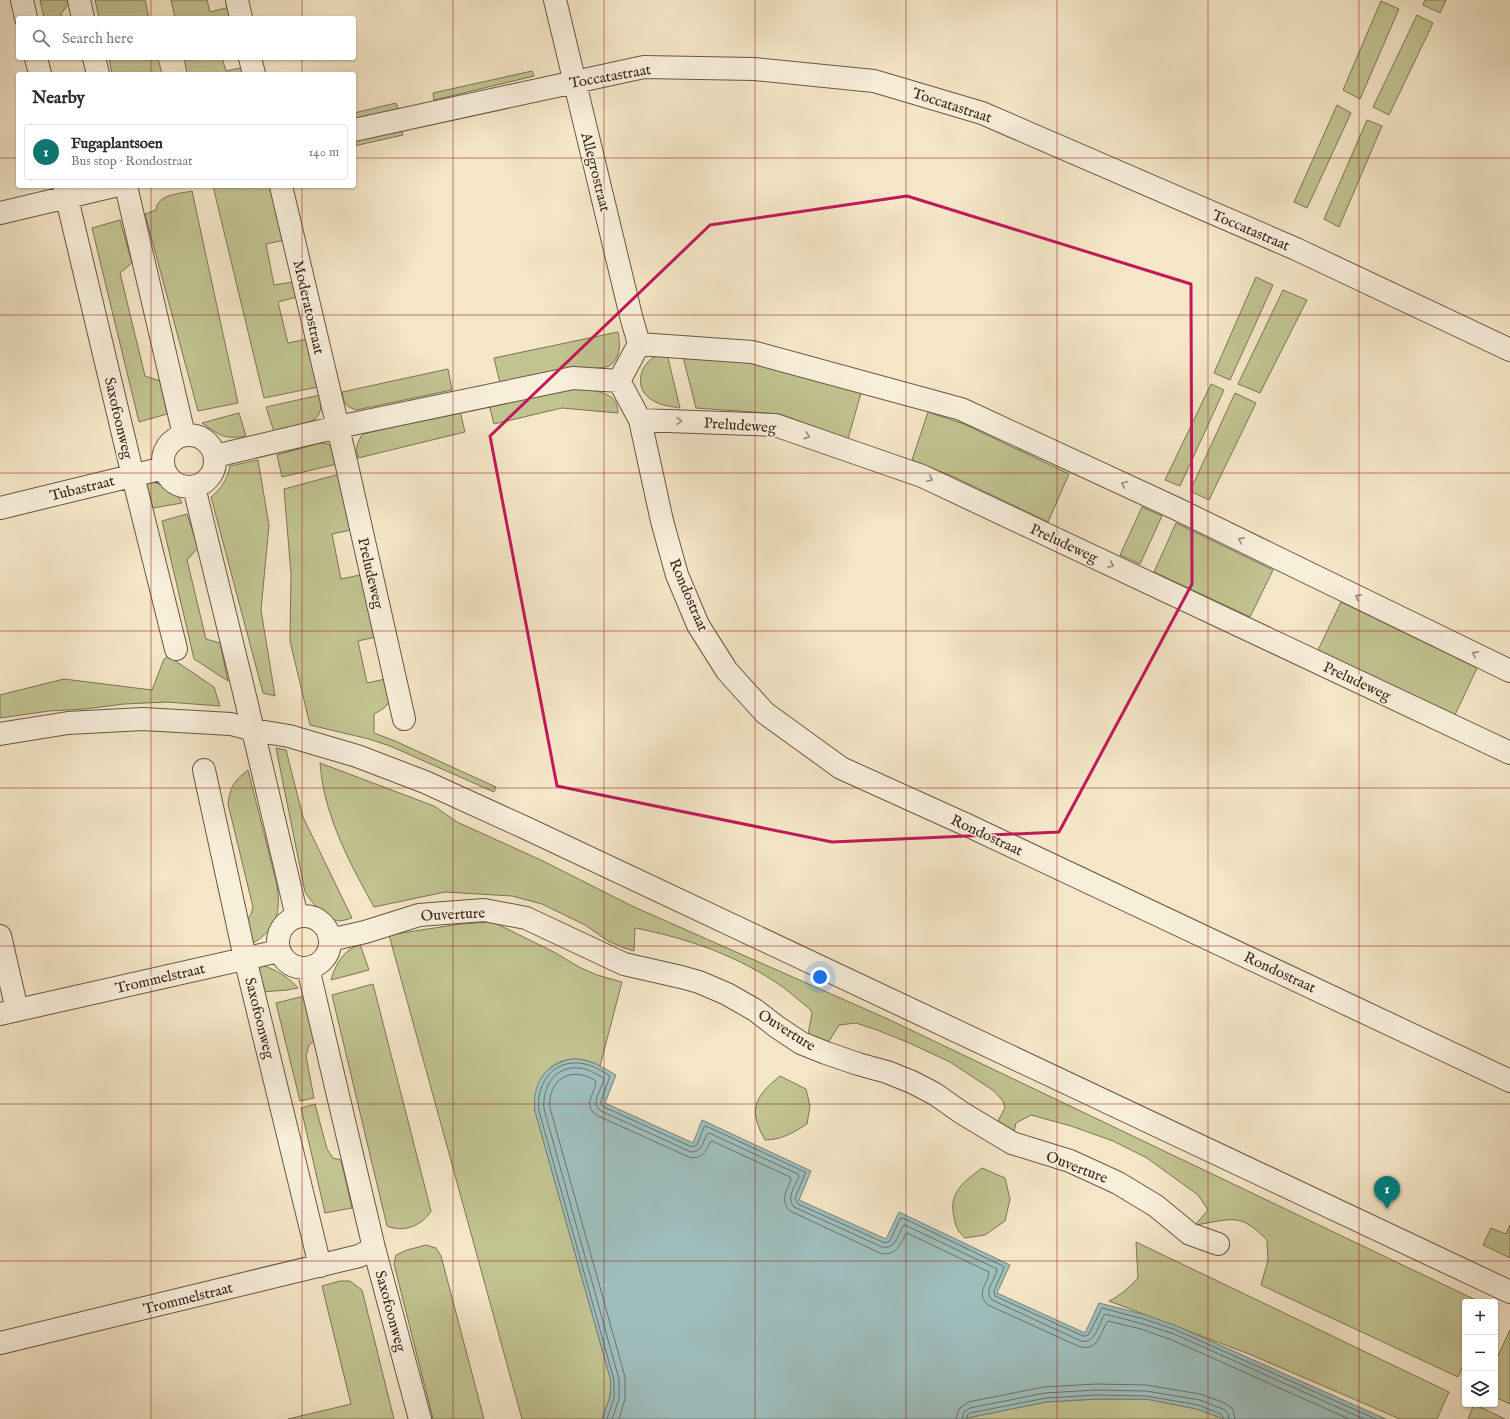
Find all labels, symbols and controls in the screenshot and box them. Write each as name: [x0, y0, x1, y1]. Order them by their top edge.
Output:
search box: [16, 16, 356, 60]
icon: search: [30, 27, 52, 49]
text: Search here: [62, 29, 133, 48]
street label: Toccatastraat: [568, 60, 652, 93]
street label: Toccatastraat: [910, 84, 994, 127]
text: Nearby: [32, 88, 85, 109]
street label: Allegrostraat: [576, 130, 615, 214]
text: Fugaplantsoen: [71, 134, 163, 153]
text: 1: [44, 144, 48, 161]
text: 140 m: [309, 144, 339, 161]
text: Bus stop · Rondostraat: [71, 153, 193, 170]
street label: Toccatastraat: [1209, 206, 1293, 255]
street label: Moderatostraat: [288, 258, 329, 356]
street label: Saxofoonweg: [100, 375, 137, 462]
street label: Preludeweg: [703, 413, 778, 438]
one-way arrow: [676, 417, 682, 426]
one-way arrow: [803, 432, 810, 440]
street label: Tubastraat: [48, 471, 116, 506]
one-way arrow: [926, 474, 933, 482]
one-way arrow: [1121, 481, 1128, 489]
street label: Preludeweg: [1027, 520, 1101, 568]
street label: Preludeweg: [353, 536, 388, 611]
one-way arrow: [1238, 537, 1246, 545]
street label: Rondostraat: [665, 556, 712, 635]
one-way arrow: [1106, 560, 1114, 568]
one-way arrow: [1355, 594, 1362, 602]
one-way arrow: [1472, 651, 1479, 659]
street label: Preludeweg: [1320, 658, 1394, 706]
street label: Rondostraat: [948, 810, 1026, 860]
street label: Ouverture: [420, 903, 486, 926]
street label: Rondostraat: [1241, 947, 1319, 997]
street label: Trommelstraat: [113, 959, 207, 998]
your location: [810, 967, 830, 987]
street label: Saxofoonweg: [240, 975, 279, 1062]
street label: Ouverture: [754, 1005, 819, 1056]
street label: Ouverture: [1043, 1147, 1110, 1188]
pin: 1: [1374, 1176, 1400, 1209]
street label: Saxofoonweg: [371, 1268, 411, 1355]
street label: Trommelstraat: [141, 1278, 235, 1319]
map controls: [1462, 1299, 1498, 1407]
button: +: [1462, 1299, 1498, 1335]
button: −: [1462, 1335, 1498, 1371]
button: layers: [1462, 1371, 1498, 1407]

